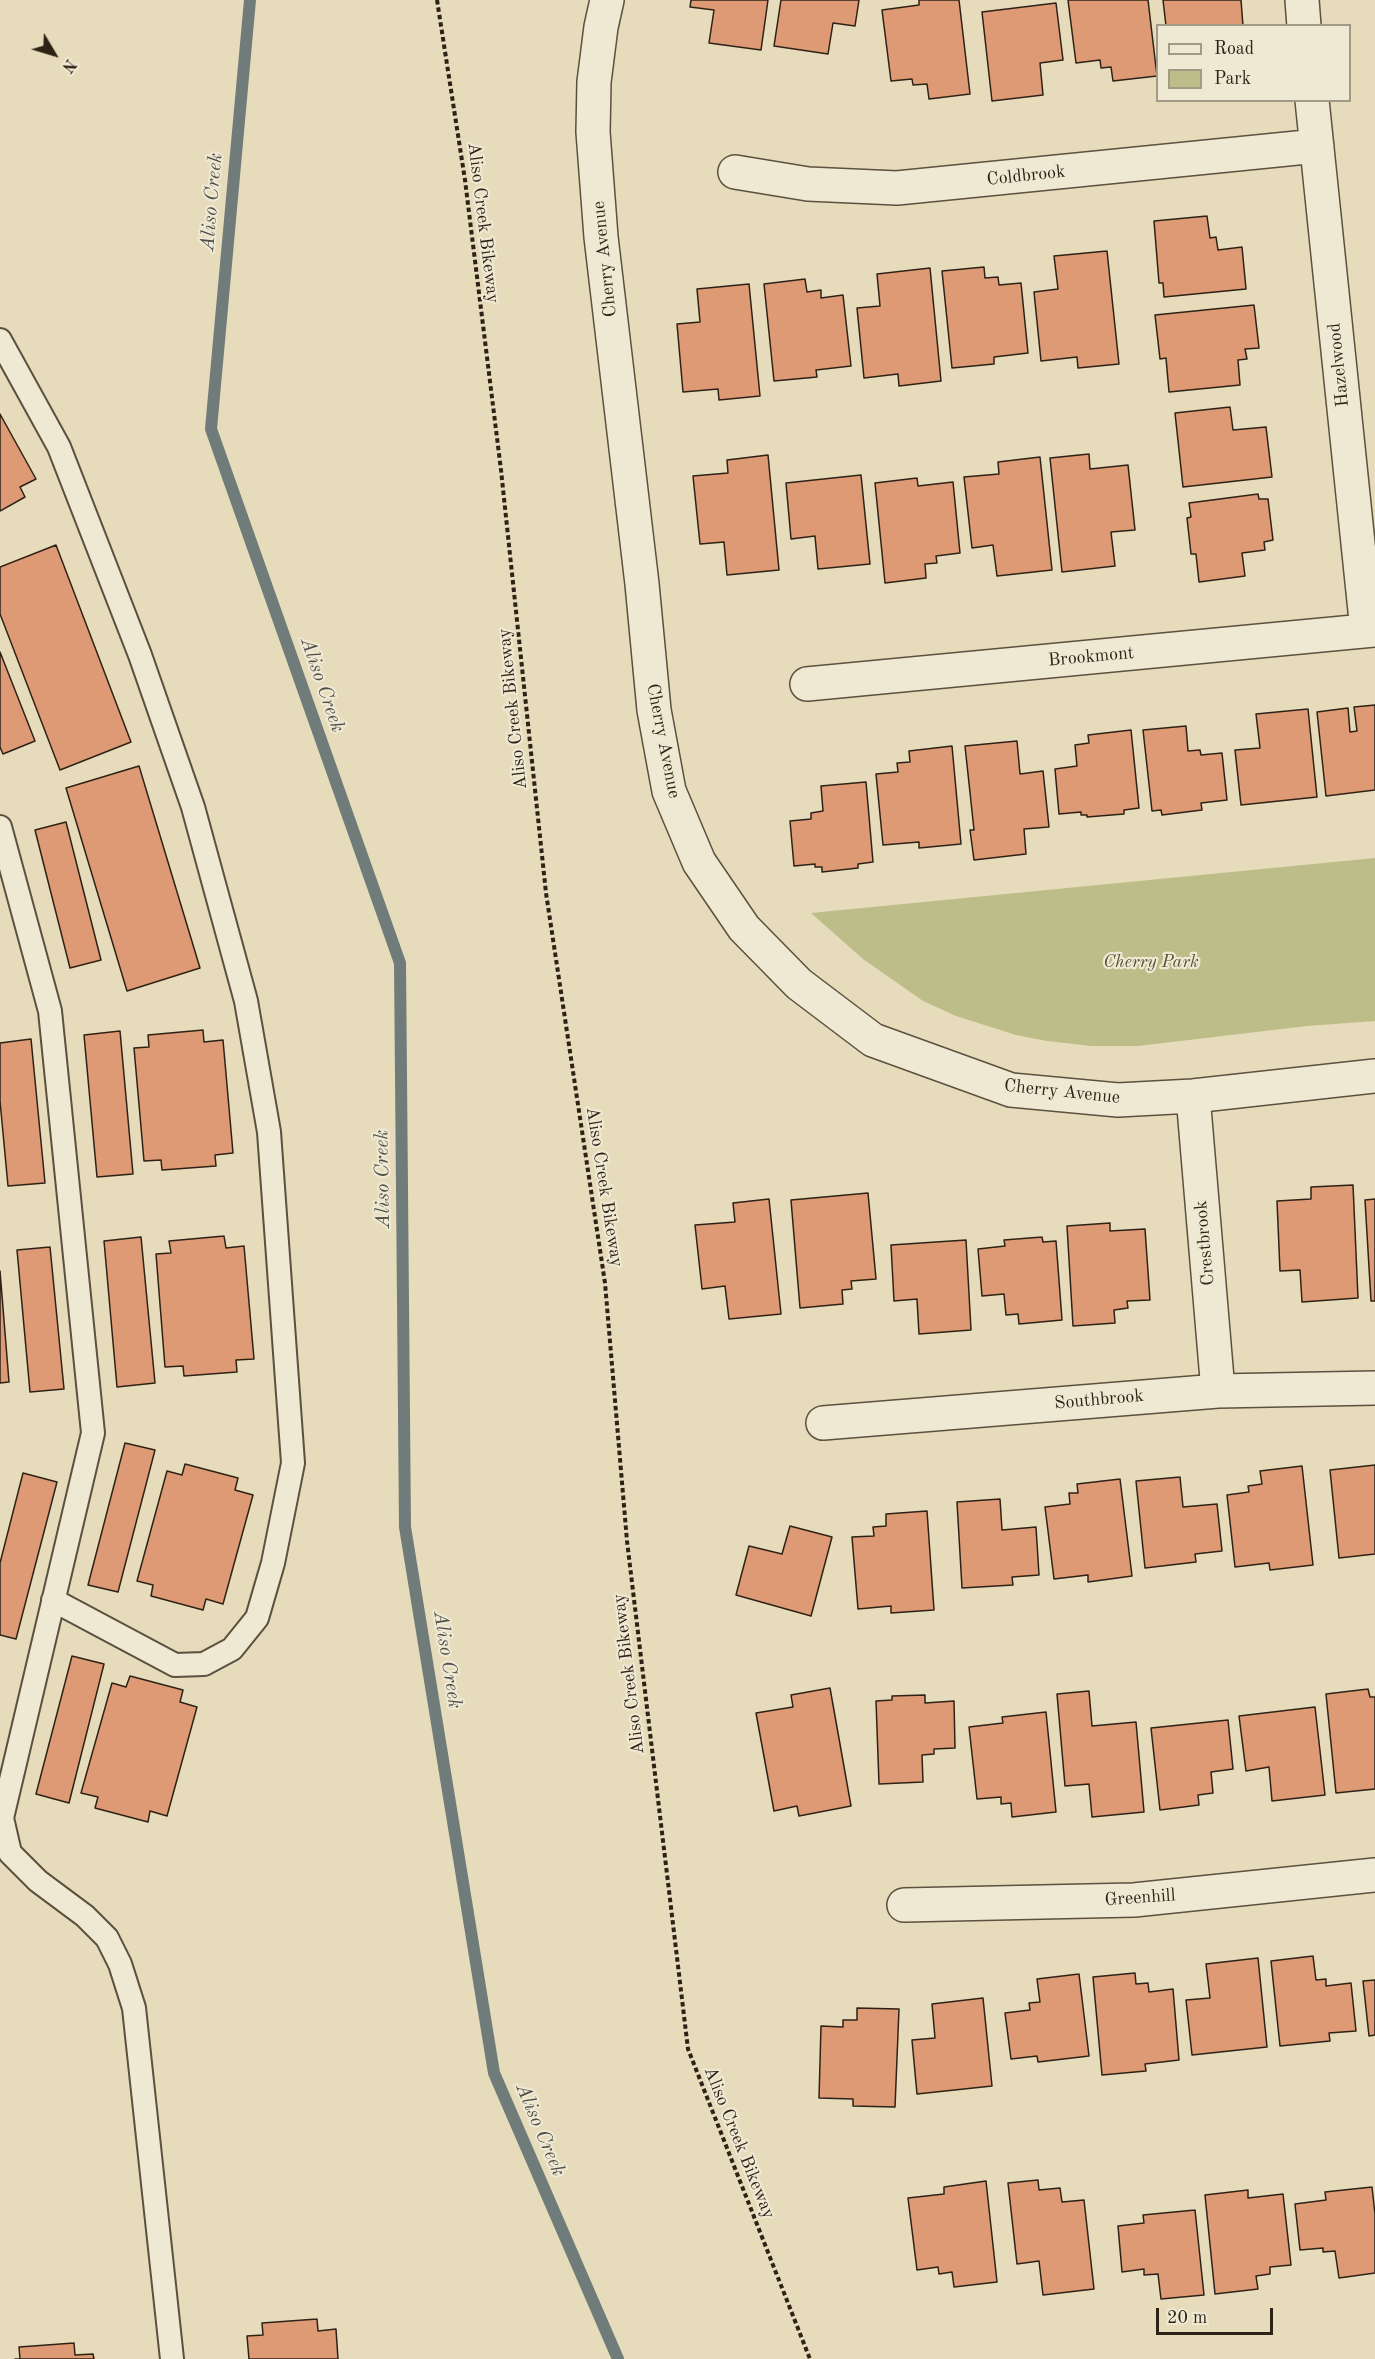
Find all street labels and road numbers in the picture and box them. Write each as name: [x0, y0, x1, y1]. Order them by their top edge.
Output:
street label: Aliso Creek Bikeway: [462, 141, 504, 305]
street label: Coldbrook: [986, 161, 1066, 191]
street label: Cherry Avenue: [588, 200, 622, 318]
street label: Hazelwood: [1324, 322, 1354, 408]
street label: Aliso Creek Bikeway: [494, 627, 532, 791]
street label: Brookmont: [1047, 642, 1135, 672]
street label: Cherry Avenue: [641, 682, 685, 800]
street label: Cherry Avenue: [1003, 1075, 1121, 1109]
street label: Aliso Creek Bikeway: [581, 1105, 627, 1269]
street label: Crestbrook: [1191, 1199, 1219, 1287]
street label: Southbrook: [1053, 1385, 1145, 1415]
street label: Aliso Creek Bikeway: [608, 1592, 650, 1756]
street label: Greenhill: [1104, 1885, 1176, 1911]
street label: Aliso Creek Bikeway: [699, 2064, 779, 2222]

